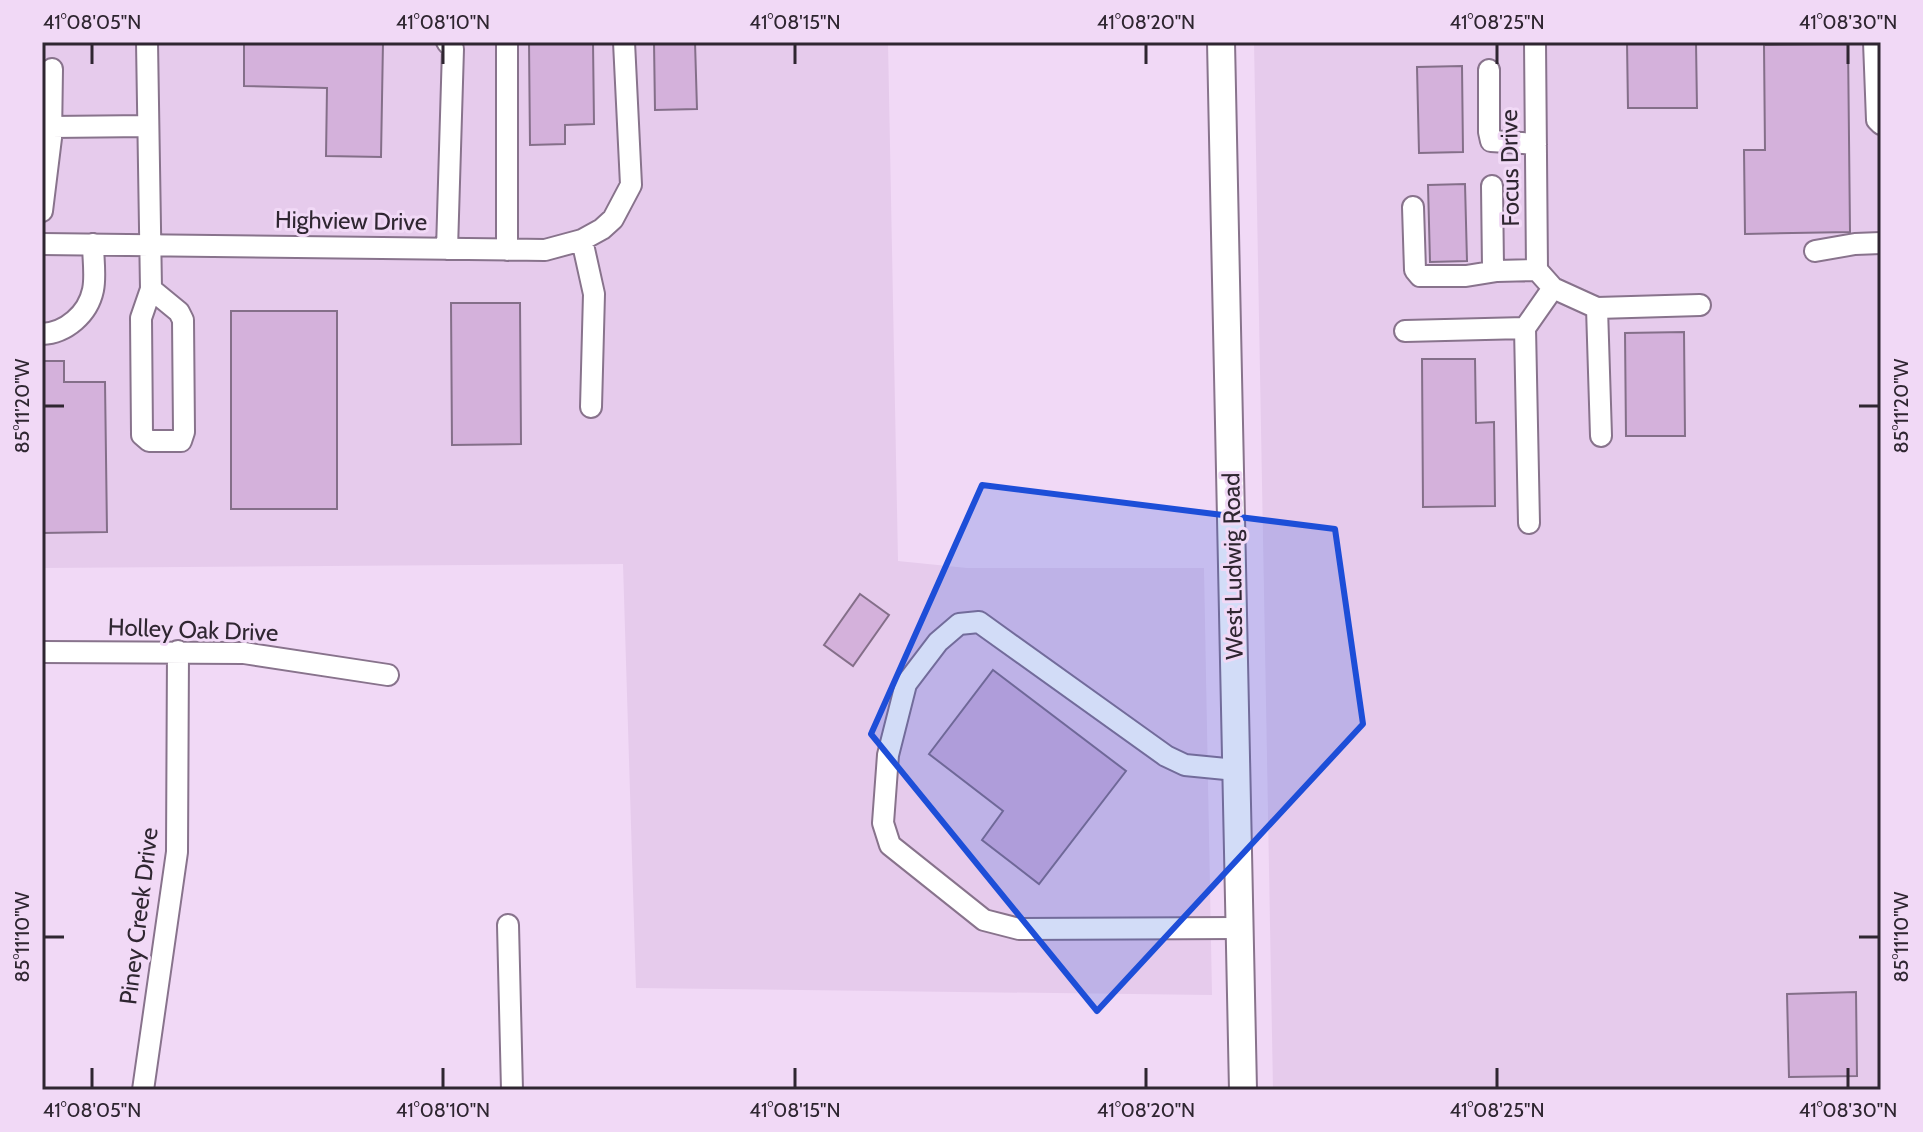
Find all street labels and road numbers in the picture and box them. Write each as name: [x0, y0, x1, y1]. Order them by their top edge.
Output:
street label: Focus Drive: [1494, 109, 1525, 227]
street label: Highview Drive: [275, 205, 427, 236]
street label: West Ludwig Road: [1216, 472, 1249, 660]
street label: Holley Oak Drive: [107, 612, 279, 647]
street label: Piney Creek Drive: [113, 826, 164, 1006]

